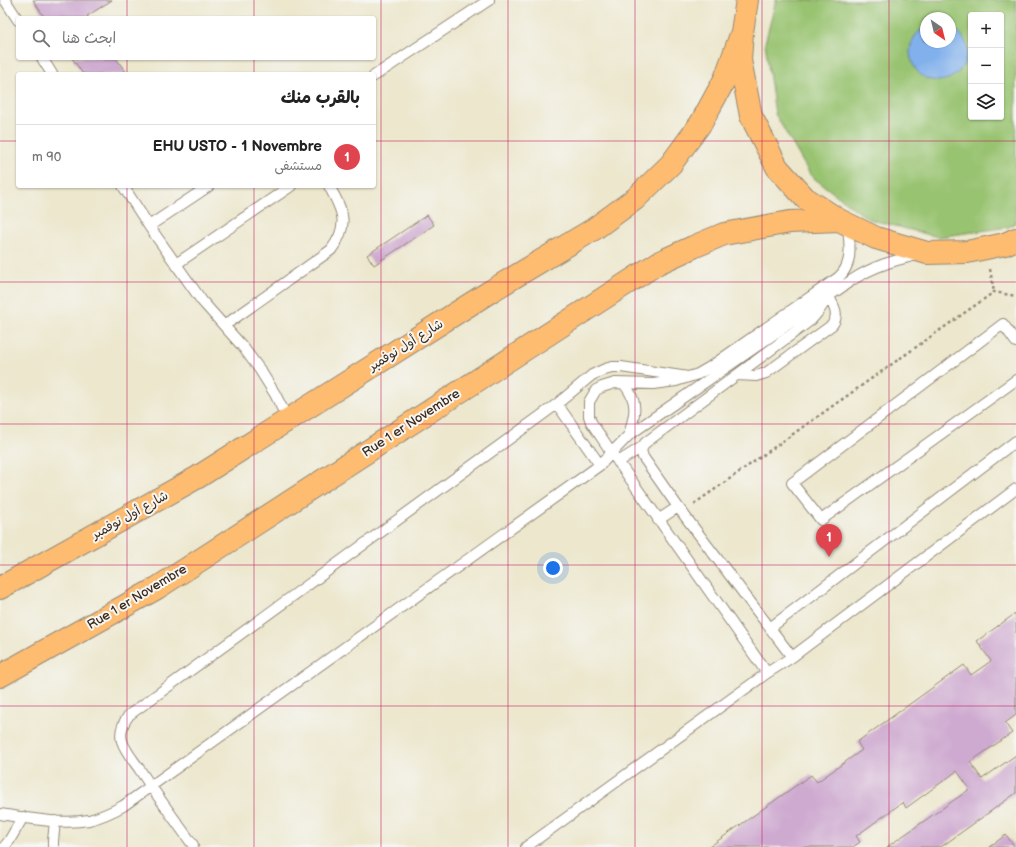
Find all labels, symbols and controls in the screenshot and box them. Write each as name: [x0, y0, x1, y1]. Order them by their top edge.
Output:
north arrow: [920, 12, 956, 48]
map controls: [968, 12, 1004, 120]
button: +: [968, 12, 1004, 48]
search box: [16, 16, 376, 60]
icon: search: [30, 27, 52, 49]
text: ابحث هنا: [62, 29, 116, 48]
button: −: [968, 48, 1004, 84]
button: layers: [968, 84, 1004, 120]
text: بالقرب منك: [281, 88, 360, 108]
text: EHU USTO - 1 Novembre: [153, 137, 322, 156]
text: 90 m: [32, 149, 61, 165]
text: 1: [344, 149, 350, 165]
text: مستشفى: [274, 158, 322, 174]
street label: شارع أول نوفمبر: [365, 316, 447, 376]
street label: Rue 1 er Novembre: [359, 385, 463, 461]
street label: شارع أول نوفمبر: [88, 487, 171, 544]
pin: 1: [816, 524, 842, 557]
your location: [543, 558, 563, 578]
street label: Rue 1 er Novembre: [84, 561, 190, 633]

